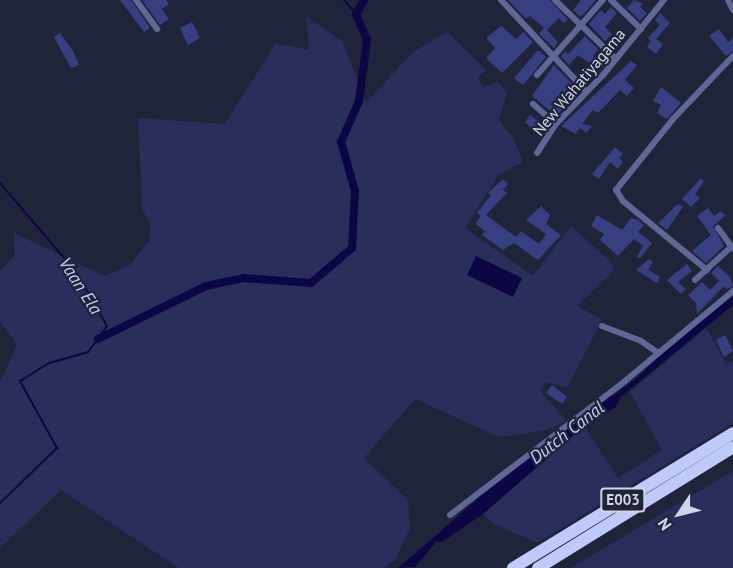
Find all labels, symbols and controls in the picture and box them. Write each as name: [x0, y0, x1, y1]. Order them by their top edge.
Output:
street label: New Wahatiyagama: [528, 24, 630, 140]
water label: Vaan Ela: [54, 253, 106, 319]
water label: Dutch Canal: [525, 397, 609, 469]
north arrow: [649, 484, 709, 544]
road number: E003: [599, 488, 647, 512]
text: N: [653, 514, 675, 534]

